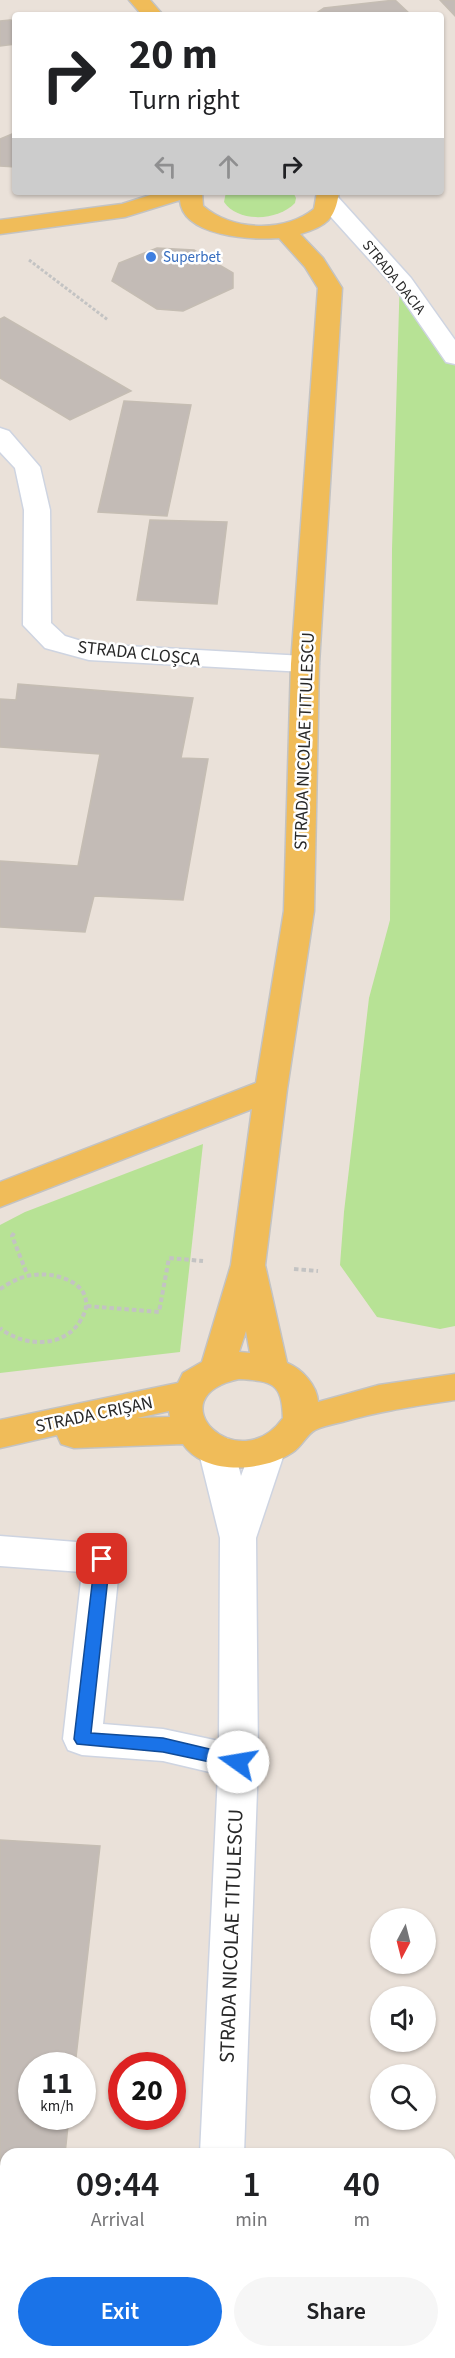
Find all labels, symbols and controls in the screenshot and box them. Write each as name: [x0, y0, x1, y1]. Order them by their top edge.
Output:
text: 20 m: [129, 25, 218, 85]
icon: right: [30, 36, 108, 114]
text: Turn right: [129, 81, 240, 120]
icon: left: [149, 150, 182, 183]
icon: ahead: [212, 150, 245, 183]
icon: right: [275, 150, 308, 183]
street label: STRADA DACIA: [357, 236, 431, 320]
place label: Superbet: [163, 247, 221, 268]
marker: Superbet: [144, 250, 158, 264]
street label: STRADA NICOLAE TITULESCU: [288, 632, 321, 850]
street label: STRADA CLOȘCA: [76, 635, 202, 672]
street label: STRADA CRIȘAN: [33, 1390, 155, 1439]
pin: [76, 1533, 127, 1584]
icon: arrive: [85, 1542, 118, 1575]
position arrow: [206, 1730, 270, 1794]
street label: STRADA NICOLAE TITULESCU: [212, 1808, 250, 2064]
north arrow: [370, 1908, 436, 1974]
map controls: [370, 1908, 436, 2130]
button: sound: [370, 1986, 436, 2052]
speed limit sign: 20: [108, 2052, 186, 2130]
text: 11: [41, 2062, 73, 2105]
button: search: [370, 2064, 436, 2130]
text: km/h: [40, 2096, 74, 2117]
text: 09:44: [76, 2159, 159, 2210]
text: 1: [242, 2159, 261, 2210]
text: 40: [343, 2159, 380, 2210]
text: Arrival: [91, 2206, 144, 2234]
text: min: [235, 2206, 268, 2234]
text: m: [354, 2206, 370, 2234]
button: Exit: [18, 2277, 222, 2346]
button: Share: [234, 2277, 438, 2346]

